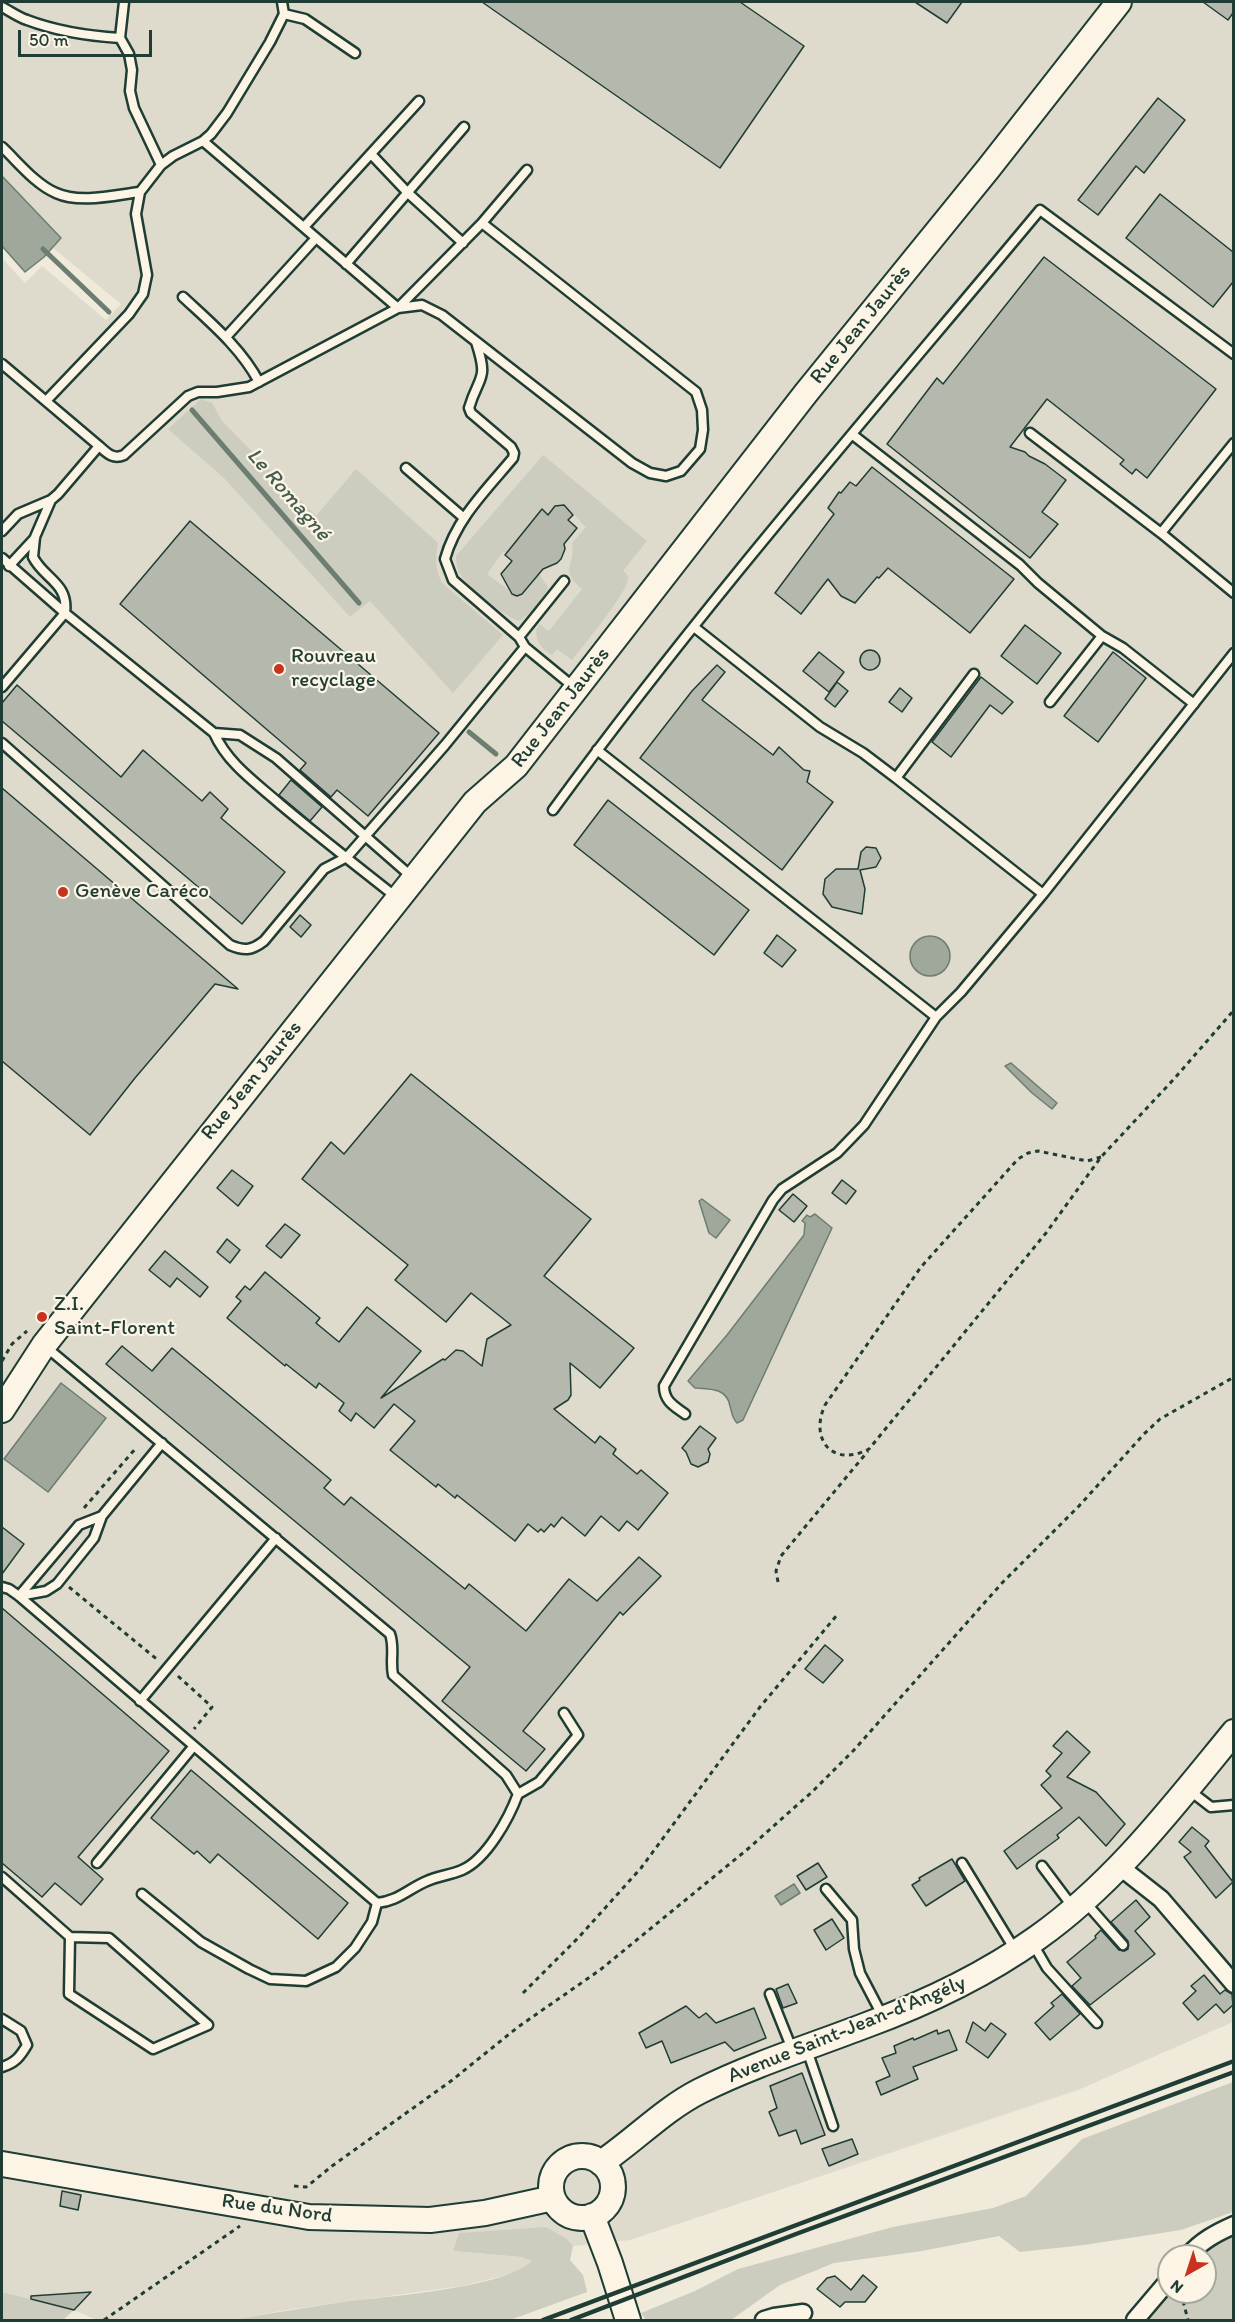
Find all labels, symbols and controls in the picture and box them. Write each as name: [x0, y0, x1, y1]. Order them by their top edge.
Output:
scale bar: [21, 18, 154, 56]
text: 50 m: [29, 29, 69, 51]
street label: Rue Jean Jaurès: [805, 260, 917, 390]
water label: Le Romagné: [240, 443, 336, 547]
street label: Rue Jean Jaurès: [506, 643, 616, 773]
place label: Rouvreau recyclage: [291, 644, 376, 694]
marker: Rouvreau recyclage: [272, 662, 286, 676]
place label: Genève Caréco: [75, 879, 209, 905]
marker: Genève Caréco: [56, 885, 70, 899]
street label: Rue Jean Jaurès: [196, 1016, 308, 1146]
place label: Z.I. Saint-Florent: [54, 1292, 175, 1342]
marker: Z.I. Saint-Florent: [35, 1310, 49, 1324]
street label: Avenue Saint-Jean-d'Angély: [724, 1971, 970, 2089]
street label: Rue du Nord: [220, 2189, 334, 2229]
north arrow: [1157, 2244, 1217, 2304]
text: N: [1166, 2276, 1187, 2298]

